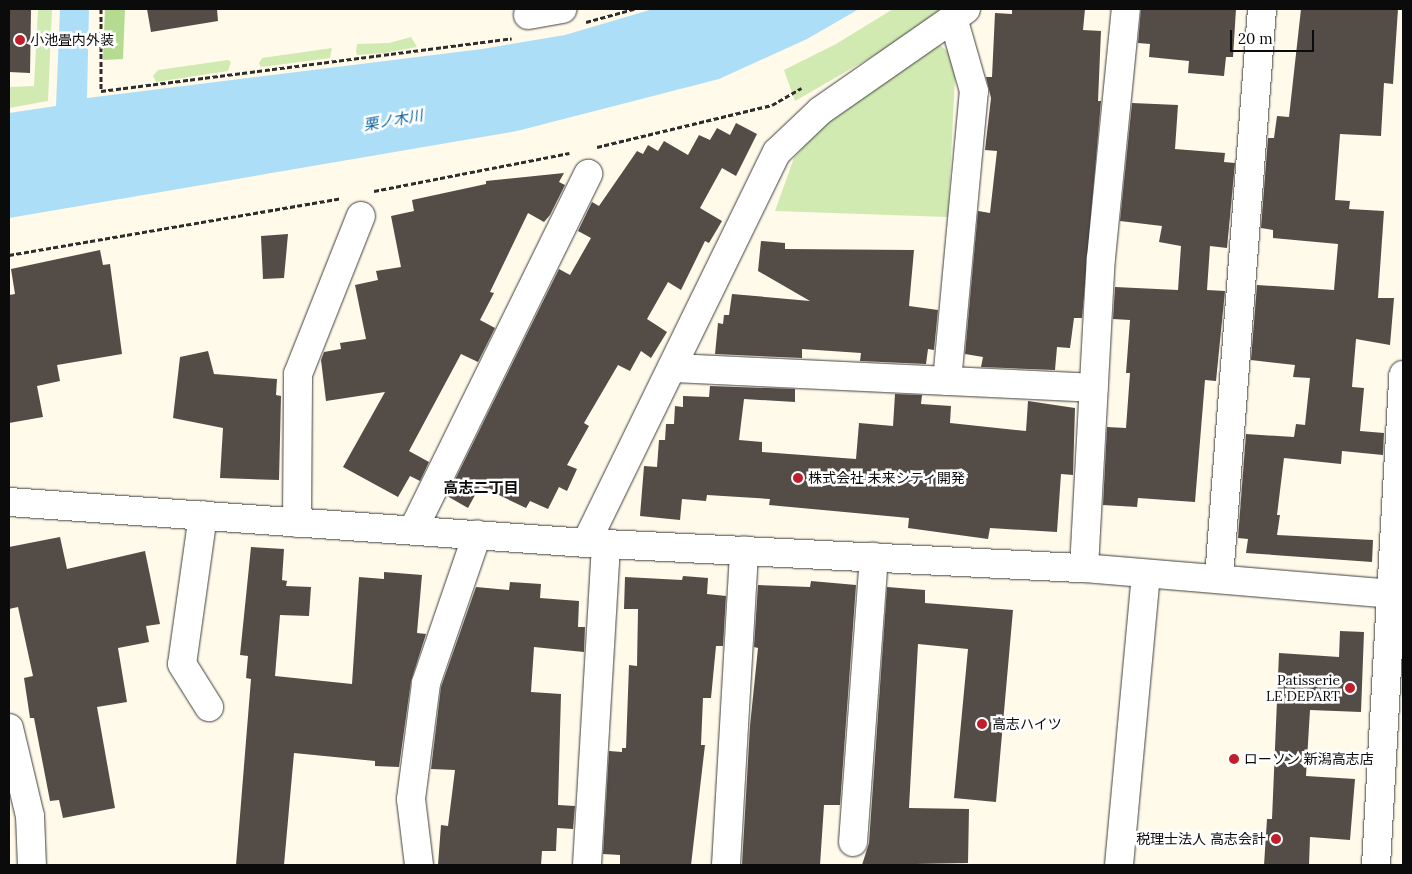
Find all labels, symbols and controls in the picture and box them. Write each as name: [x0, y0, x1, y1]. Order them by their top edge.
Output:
scale bar: [1232, 20, 1316, 52]
text: 20 m: [1238, 29, 1273, 48]
place label: 小池畳内外装: [30, 32, 114, 48]
marker: 小池畳内外装: [14, 34, 26, 46]
water label: 栗ノ木川: [362, 106, 424, 134]
place label: 株式会社 未来シティ開発: [808, 470, 966, 486]
marker: 株式会社 未来シティ開発: [792, 472, 804, 484]
district label: 高志二丁目: [444, 479, 518, 497]
place label: Patisserie LE DEPART: [1266, 672, 1340, 704]
marker: Patisserie LE DEPART: [1344, 682, 1356, 694]
place label: 高志ハイツ: [992, 716, 1062, 732]
marker: 高志ハイツ: [976, 718, 988, 730]
place label: ローソン 新潟高志店: [1244, 751, 1374, 767]
marker: ローソン 新潟高志店: [1228, 753, 1240, 765]
place label: 税理士法人 高志会計: [1136, 831, 1266, 847]
marker: 税理士法人 高志会計: [1270, 833, 1282, 845]

